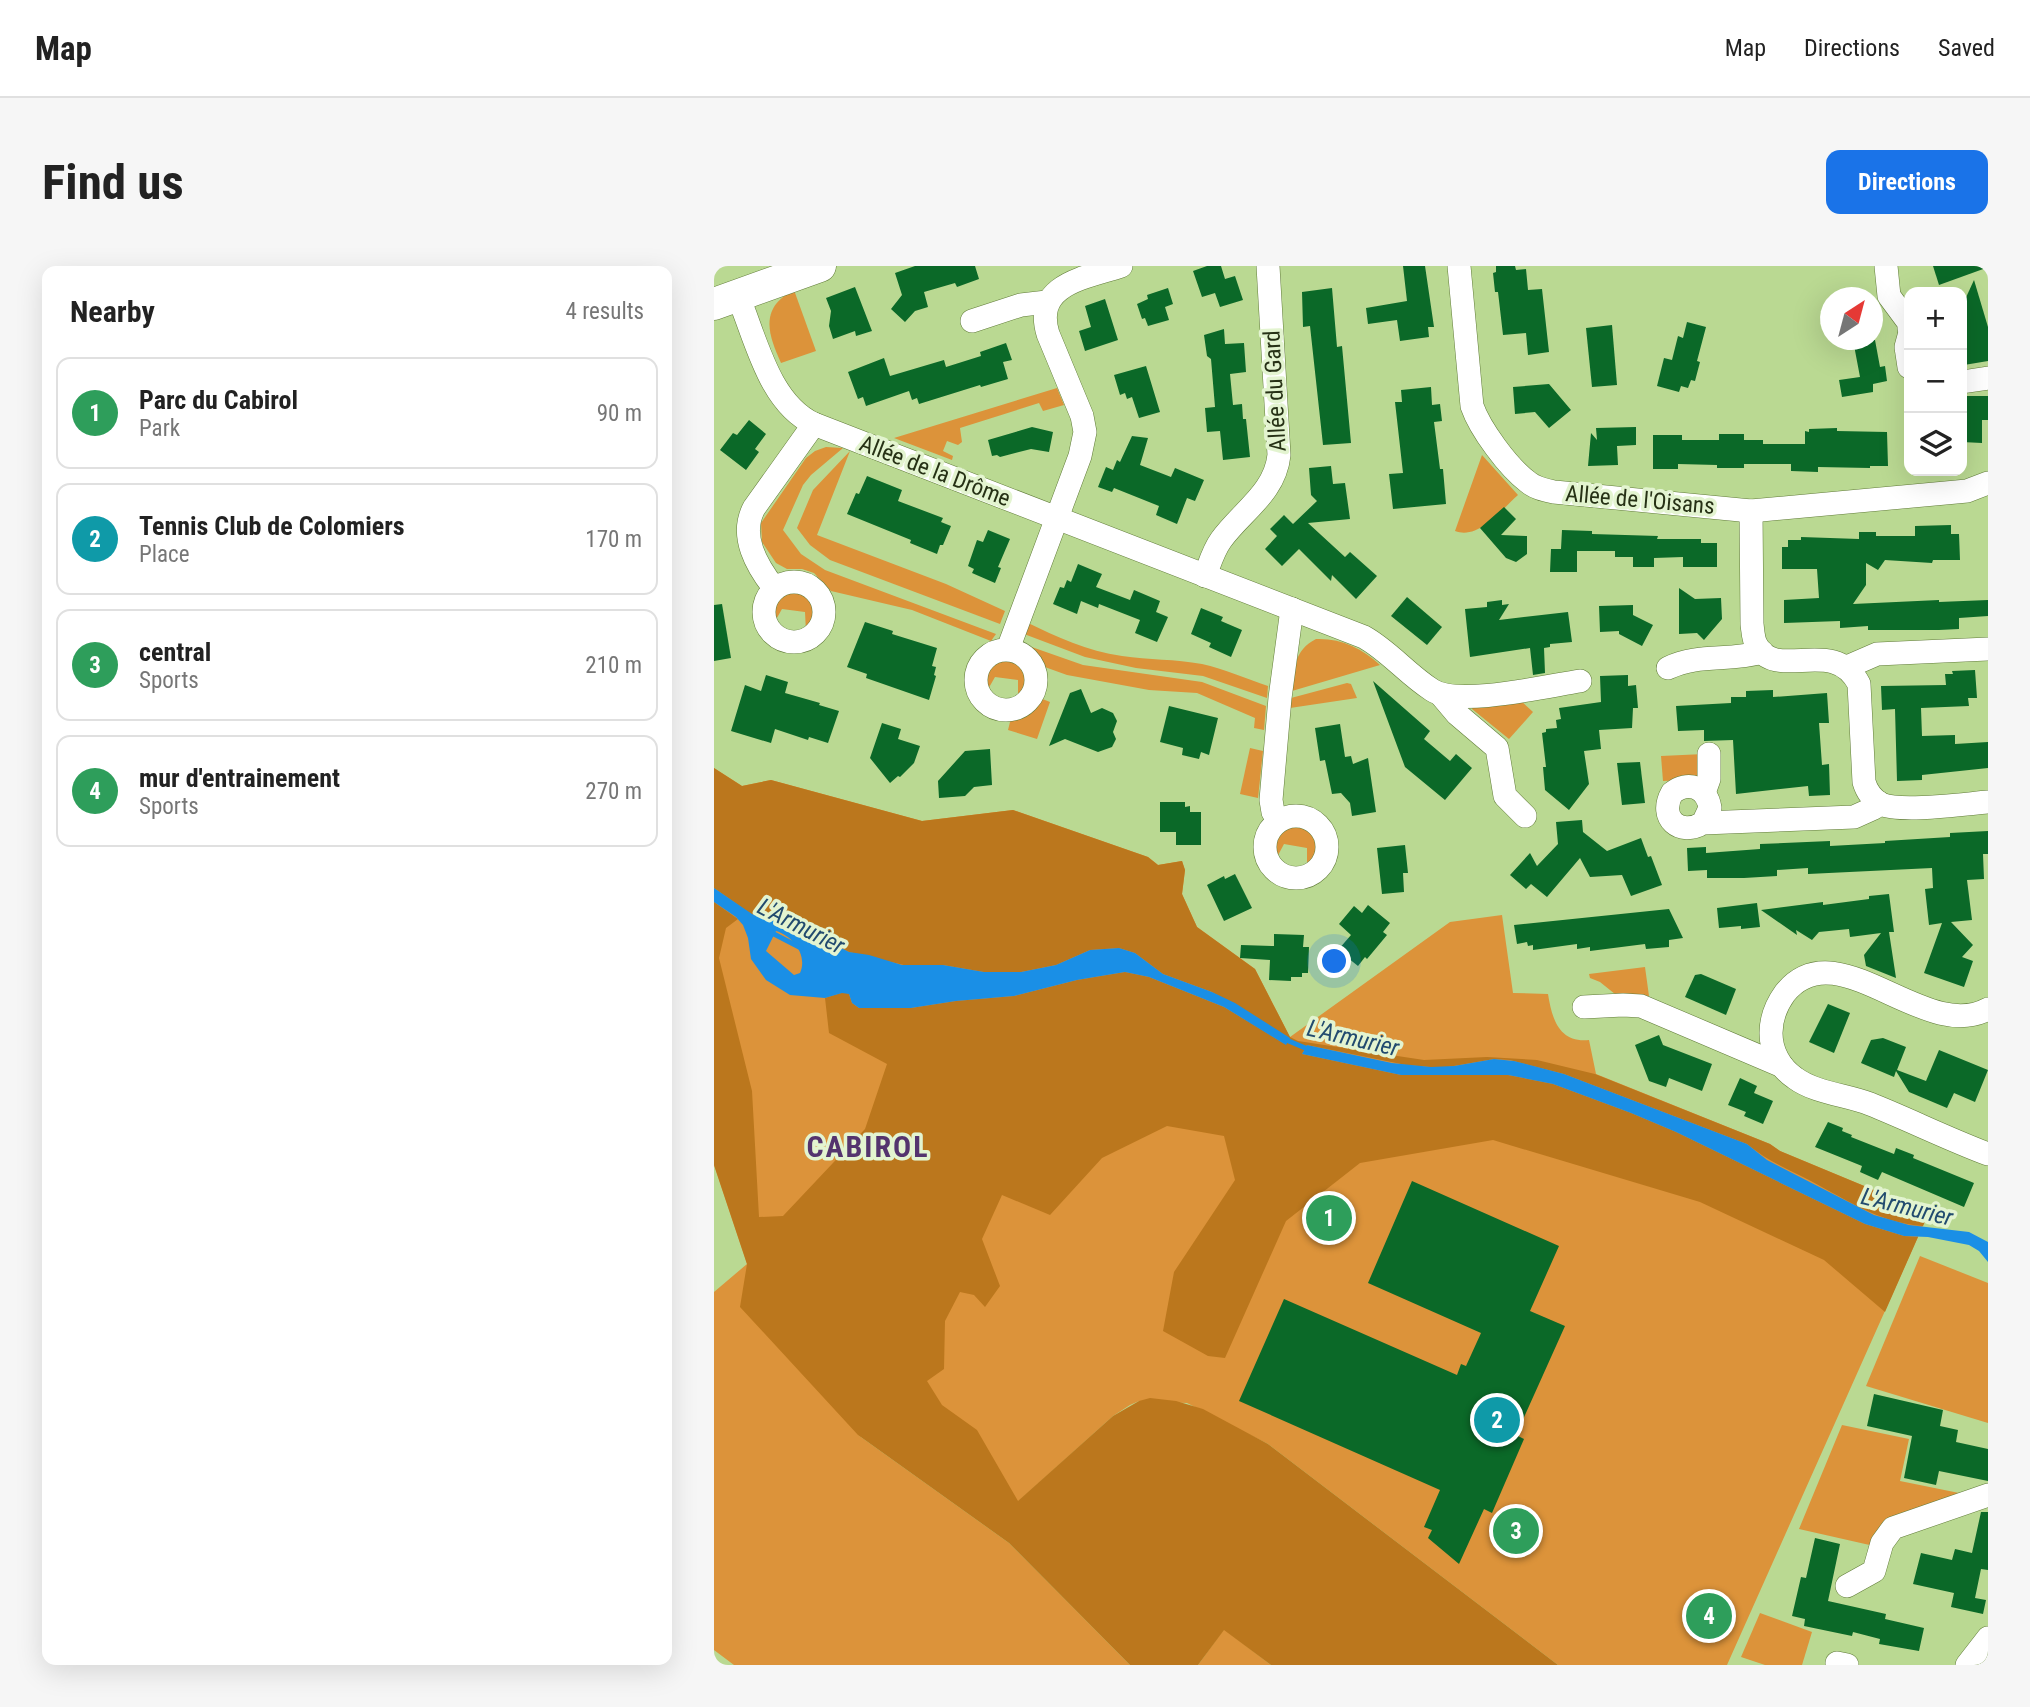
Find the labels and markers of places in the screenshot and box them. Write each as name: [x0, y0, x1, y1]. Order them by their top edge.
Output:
pin: 1: [1306, 1192, 1352, 1244]
pin: 2: [1474, 1394, 1520, 1446]
pin: 3: [1493, 1505, 1539, 1557]
pin: 4: [1686, 1590, 1732, 1642]

